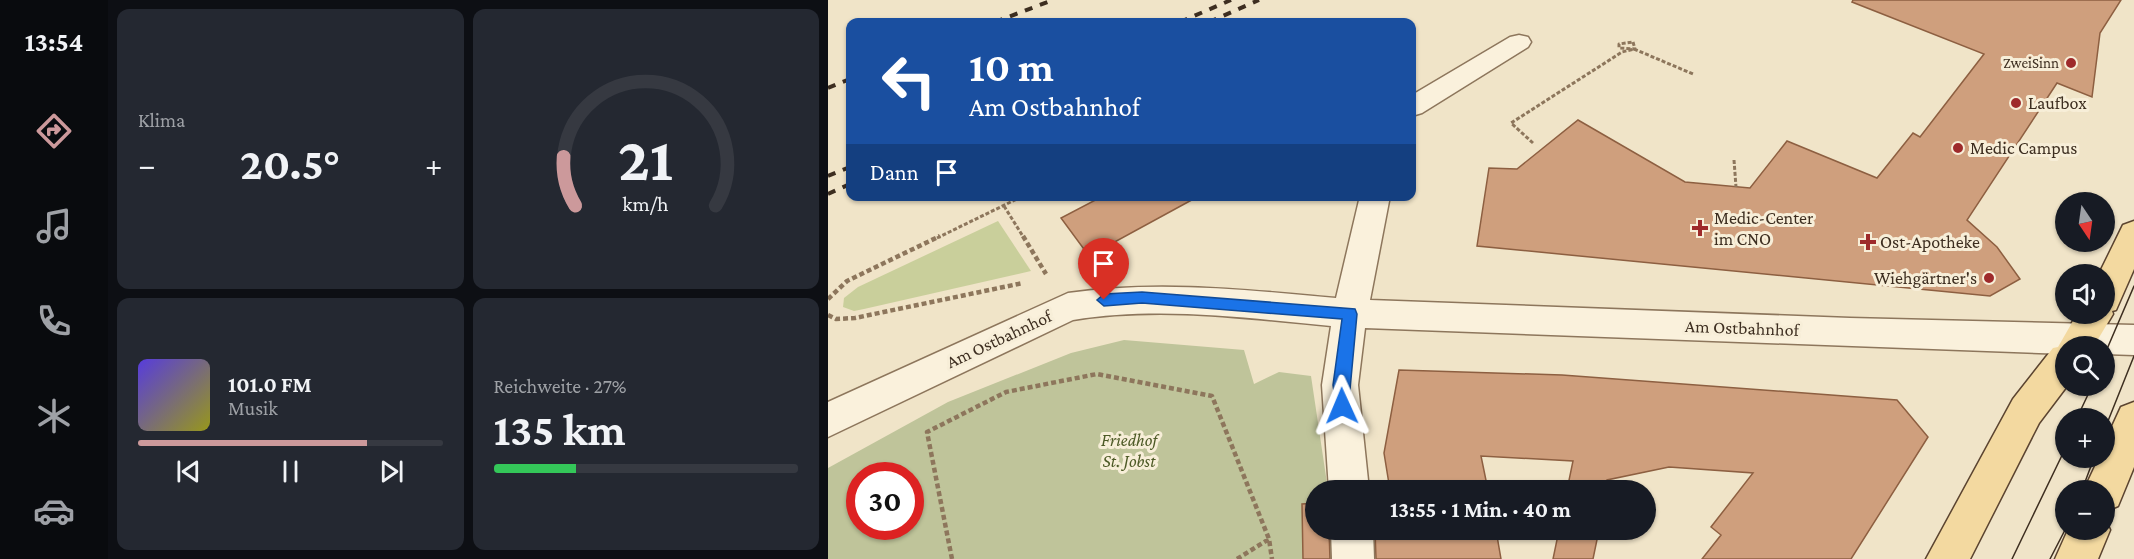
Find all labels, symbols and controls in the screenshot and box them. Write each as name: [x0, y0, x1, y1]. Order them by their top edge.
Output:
text: 13:54: [25, 27, 83, 57]
icon: left: [870, 42, 948, 120]
text: 10 m: [969, 43, 1054, 90]
place label: ZweiSinn: [2003, 55, 2059, 71]
marker: ZweiSinn: [2064, 56, 2078, 70]
text: Am Ostbahnhof: [969, 92, 1140, 122]
place label: Laufbox: [2028, 93, 2087, 113]
marker: Laufbox: [2009, 96, 2023, 110]
text: Klima: [138, 109, 185, 131]
icon: directions: [33, 110, 75, 152]
text: 21: [618, 124, 673, 193]
place label: Medic Campus: [1970, 138, 2077, 158]
text: 20.5°: [240, 139, 340, 189]
marker: Medic Campus: [1951, 141, 1965, 155]
text: −: [138, 146, 155, 183]
text: +: [425, 146, 442, 183]
icon: arrive: [930, 156, 963, 189]
text: Dann: [870, 160, 918, 185]
text: km/h: [623, 192, 669, 216]
north arrow: [2055, 192, 2115, 252]
map controls: [2055, 192, 2115, 540]
icon: music: [33, 205, 75, 247]
place label: Medic-Center im CNO: [1714, 208, 1814, 249]
marker: Medic-Center im CNO: [1691, 219, 1709, 237]
place label: Ost-Apotheke: [1880, 232, 1980, 252]
marker: Ost-Apotheke: [1861, 235, 1875, 249]
pin: [1078, 238, 1129, 300]
icon: arrive: [1087, 247, 1120, 280]
button: sound: [2055, 264, 2115, 324]
place label: Wiehgärtner's: [1874, 268, 1977, 288]
marker: Wiehgärtner's: [1982, 271, 1996, 285]
icon: phone: [33, 300, 75, 342]
street label: Am Ostbahnhof: [943, 305, 1056, 372]
street label: Am Ostbahnhof: [1685, 316, 1801, 340]
button: search: [2055, 336, 2115, 396]
text: 101.0 FM: [228, 372, 312, 397]
position arrow: [1310, 374, 1374, 438]
text: Reichweite · 27%: [494, 375, 627, 397]
icon: climate: [33, 395, 75, 437]
text: Musik: [228, 397, 278, 419]
text: 135 km: [494, 405, 626, 455]
button: +: [2055, 408, 2115, 468]
park label: Friedhof St. Jobst: [1101, 430, 1159, 471]
icon: previous: [172, 455, 205, 488]
icon: pause: [274, 455, 307, 488]
icon: next: [375, 455, 408, 488]
speed limit sign: 30: [846, 462, 924, 540]
button: −: [2055, 480, 2115, 540]
icon: car: [33, 490, 75, 532]
text: 13:55 · 1 Min. · 40 m: [1390, 497, 1571, 522]

